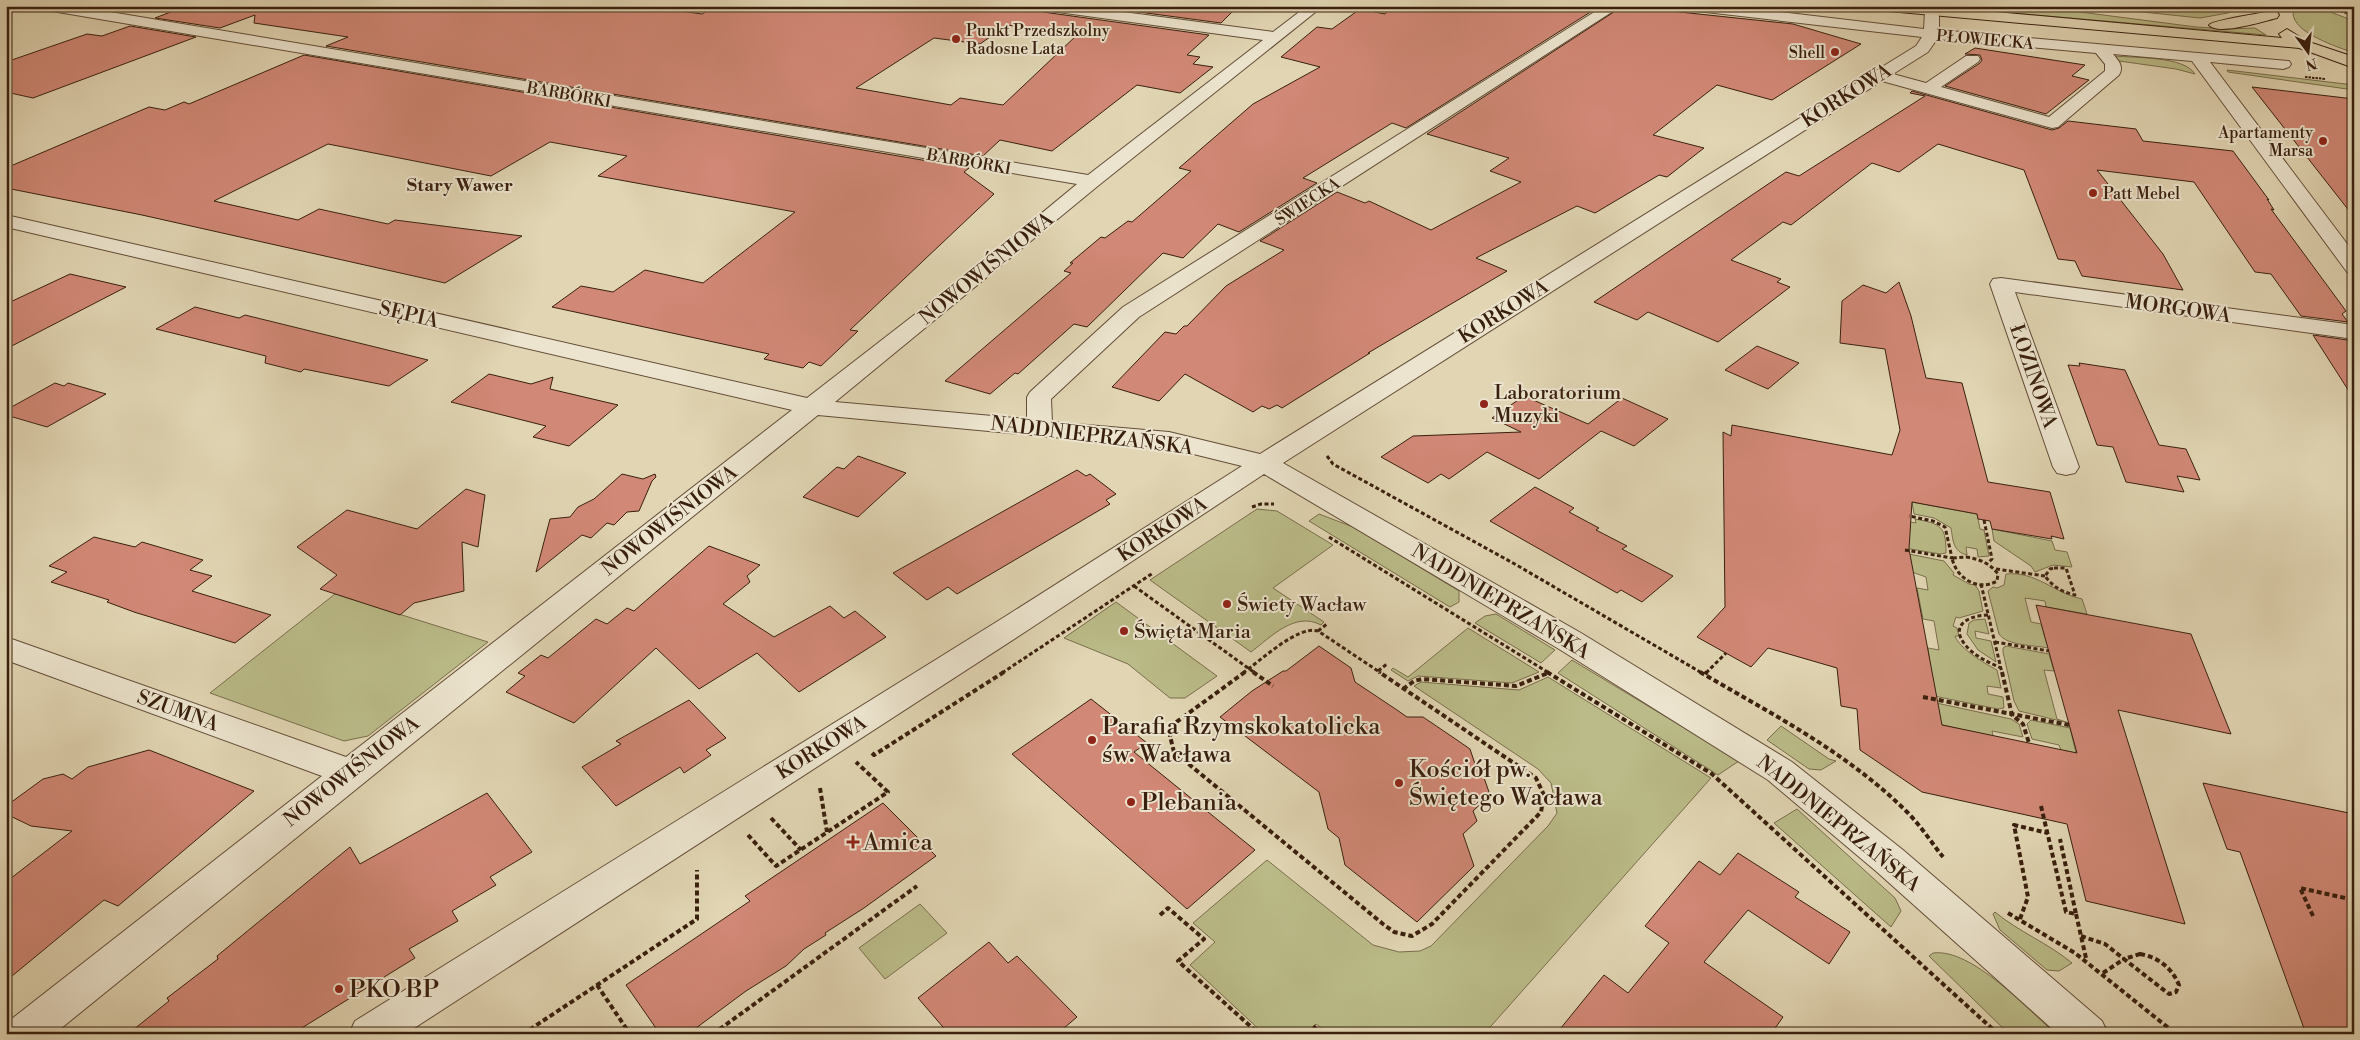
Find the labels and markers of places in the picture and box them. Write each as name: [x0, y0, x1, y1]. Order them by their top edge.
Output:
place label: Punkt Przedszkolny Radosne Lata: [966, 21, 1110, 59]
marker: Punkt Przedszkolny Radosne Lata: [950, 33, 962, 45]
place label: Shell: [1789, 43, 1825, 63]
marker: Shell: [1829, 46, 1841, 58]
place label: Apartamenty Marsa: [2217, 123, 2314, 161]
marker: Apartamenty Marsa: [2317, 135, 2329, 147]
place label: Patt Mebel: [2103, 184, 2180, 204]
marker: Patt Mebel: [2087, 187, 2099, 199]
place label: Laboratorium Muzyki: [1494, 381, 1622, 429]
marker: Laboratorium Muzyki: [1478, 398, 1490, 410]
place label: Świety Wacław: [1237, 592, 1367, 618]
marker: Świety Wacław: [1221, 598, 1233, 610]
place label: Święta Maria: [1134, 619, 1252, 645]
marker: Święta Maria: [1118, 625, 1130, 637]
place label: Parafia Rzymskokatolicka św. Wacława: [1102, 712, 1381, 770]
marker: Parafia Rzymskokatolicka św. Wacława: [1086, 734, 1098, 746]
place label: Kościół pw. Świętego Wacława: [1409, 755, 1603, 813]
marker: Kościół pw. Świętego Wacława: [1393, 777, 1405, 789]
place label: Plebania: [1141, 788, 1238, 818]
marker: Plebania: [1125, 796, 1137, 808]
place label: Amica: [862, 828, 934, 858]
marker: Amica: [847, 836, 859, 848]
place label: PKO BP: [349, 975, 439, 1005]
marker: PKO BP: [333, 983, 345, 995]

